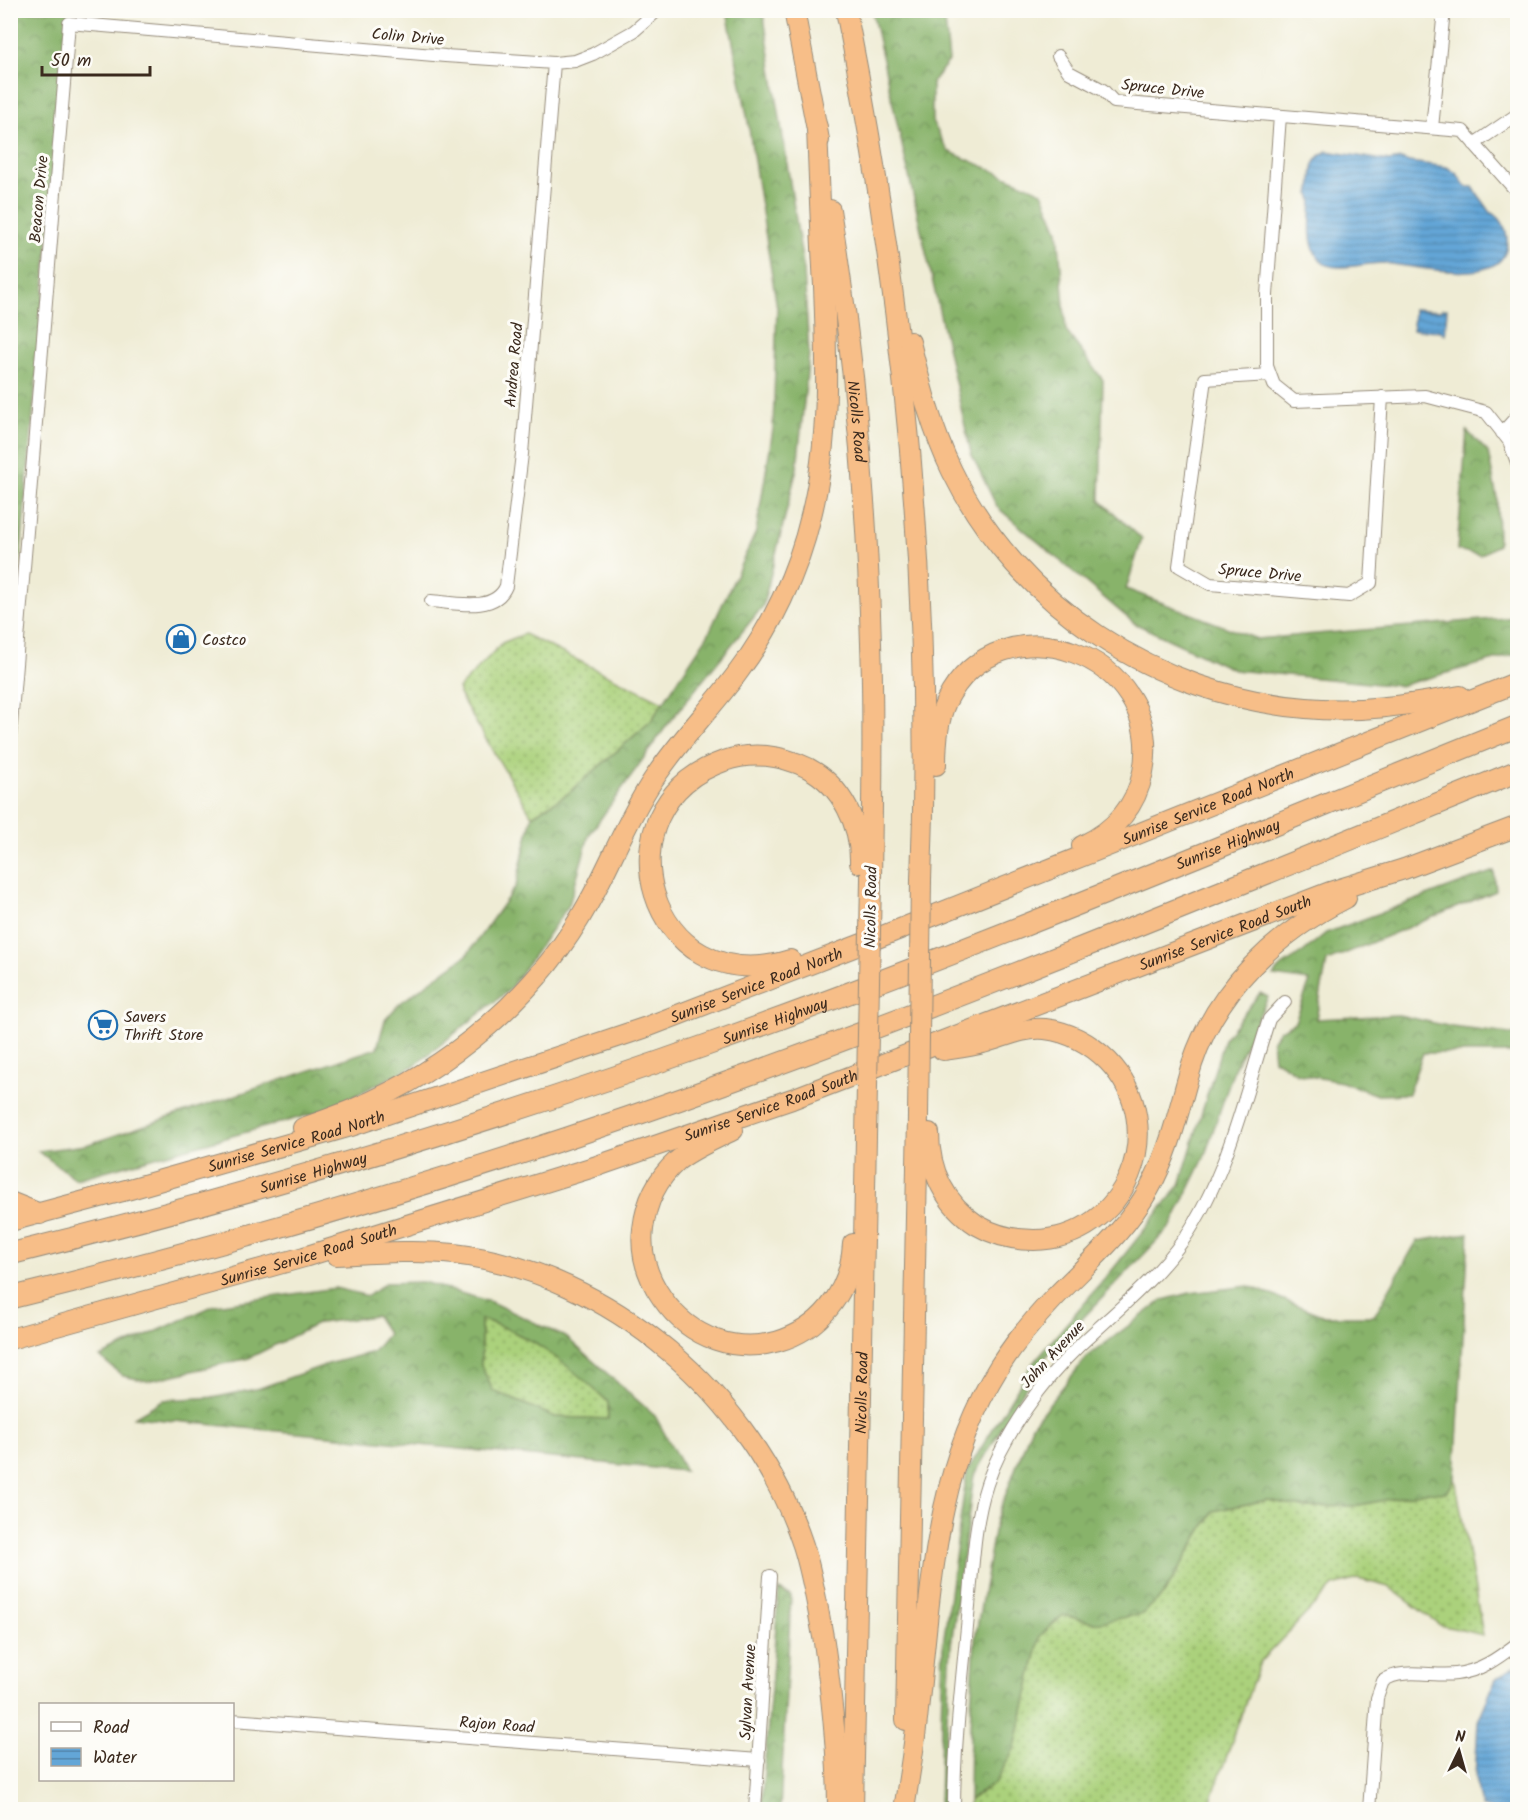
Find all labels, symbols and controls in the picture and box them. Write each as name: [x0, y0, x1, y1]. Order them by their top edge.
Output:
street label: Colin Drive: [370, 22, 445, 53]
scale bar: [42, 39, 150, 77]
text: 50 m: [51, 47, 91, 76]
street label: Spruce Drive: [1120, 73, 1206, 106]
street label: Beacon Drive: [23, 154, 56, 244]
street label: Andrea Road: [498, 321, 531, 408]
street label: Nicolls Road: [839, 379, 872, 464]
street label: Spruce Drive: [1217, 557, 1302, 590]
shop icon: Costco: [165, 623, 197, 655]
place label: Costco: [202, 628, 246, 653]
street label: Sunrise Service Road North: [1119, 762, 1298, 853]
street label: Sunrise Highway: [1172, 813, 1285, 878]
street label: Nicolls Road: [858, 865, 885, 948]
street label: Sunrise Service Road South: [1135, 889, 1315, 978]
street label: Sunrise Service Road North: [667, 942, 847, 1031]
street label: Sunrise Highway: [719, 991, 832, 1053]
place label: Savers Thrift Store: [124, 1005, 203, 1048]
supermarket icon: Savers Thrift Store: [87, 1009, 119, 1041]
street label: Sunrise Service Road South: [681, 1064, 862, 1149]
street label: Sunrise Service Road North: [205, 1105, 388, 1180]
street label: Sunrise Highway: [257, 1146, 371, 1201]
street label: Sunrise Service Road South: [217, 1218, 400, 1294]
street label: John Avenue: [1015, 1315, 1091, 1395]
street label: Nicolls Road: [849, 1351, 876, 1434]
street label: Sylvan Avenue: [733, 1643, 763, 1741]
legend: [39, 1703, 234, 1781]
street label: Rajon Road: [459, 1710, 536, 1741]
text: Road: [93, 1714, 130, 1743]
north arrow: [1429, 1721, 1489, 1781]
text: N: [1454, 1725, 1466, 1750]
text: Water: [93, 1744, 138, 1773]

